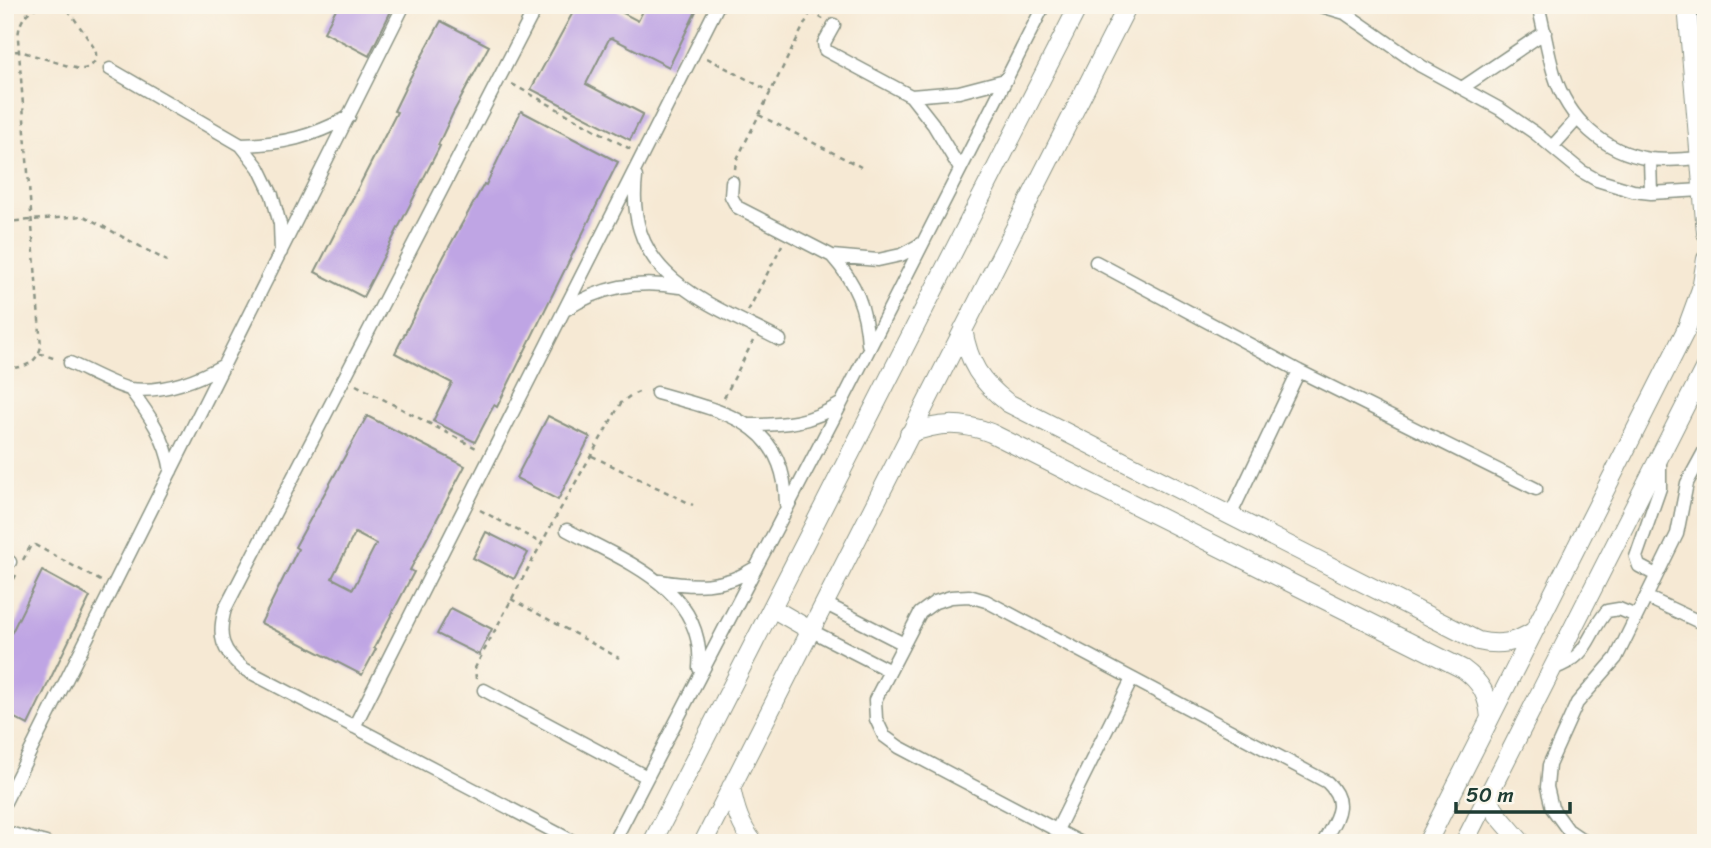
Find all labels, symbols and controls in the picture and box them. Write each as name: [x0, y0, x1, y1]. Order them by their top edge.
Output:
scale bar: [1456, 771, 1569, 815]
text: 50 m: [1466, 776, 1514, 814]

